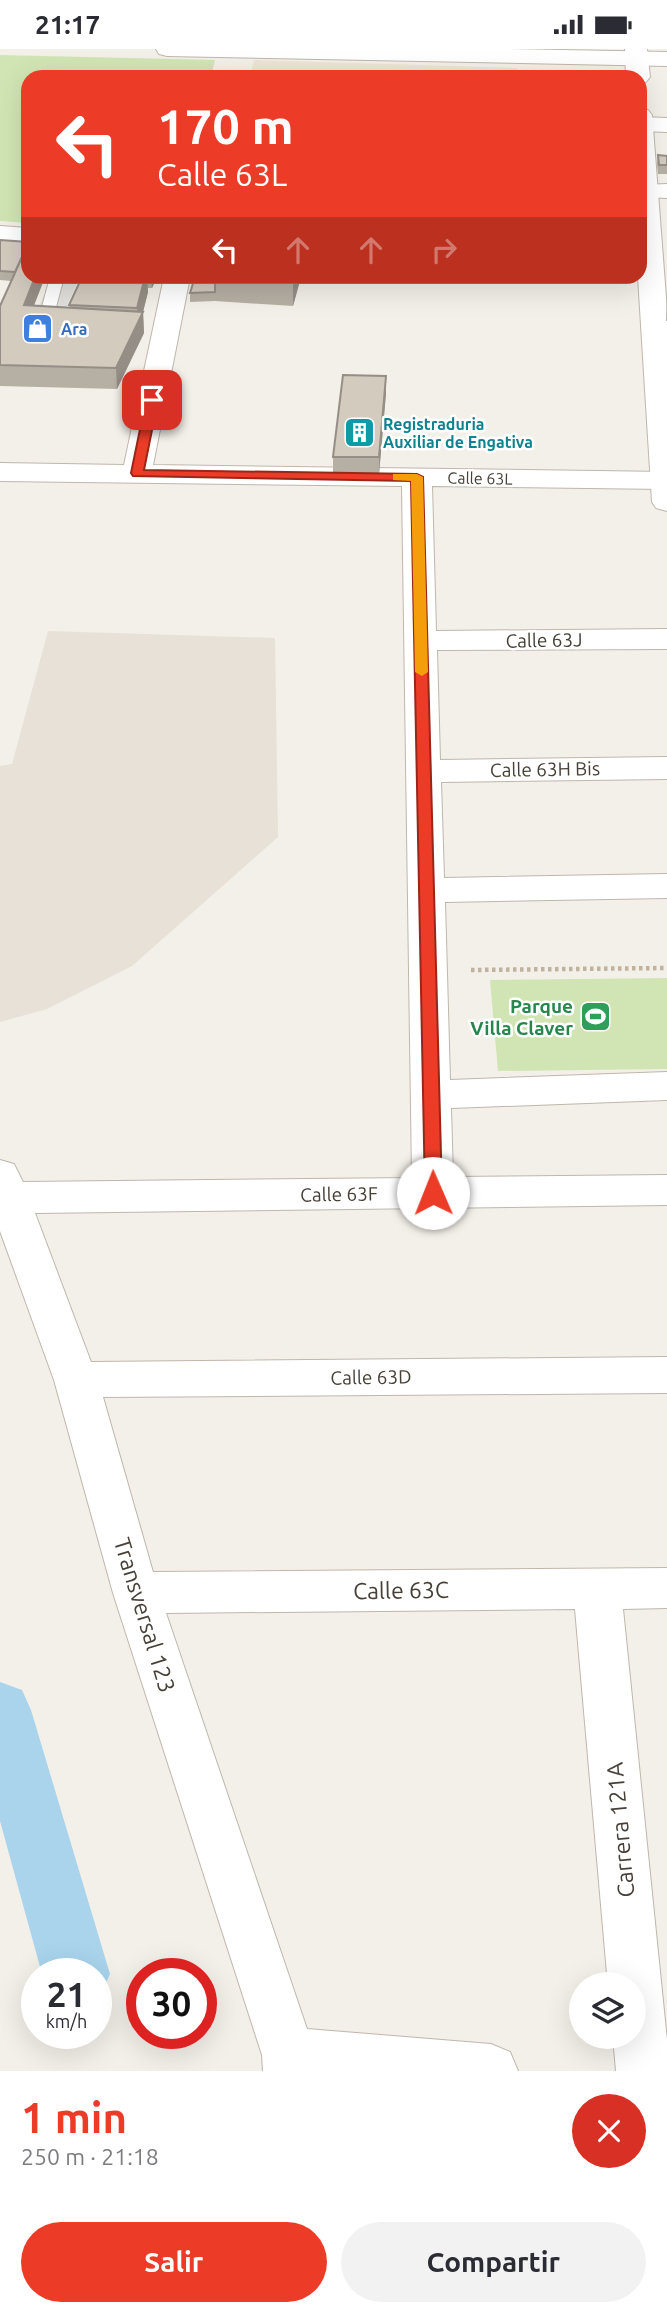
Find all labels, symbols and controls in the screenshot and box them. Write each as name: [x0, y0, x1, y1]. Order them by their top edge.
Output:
text: 21:17: [35, 10, 100, 39]
icon: left: [42, 98, 133, 189]
text: 170 m: [157, 98, 294, 153]
text: Calle 63L: [157, 156, 287, 192]
icon: left: [206, 231, 244, 269]
icon: ahead: [279, 231, 317, 269]
icon: ahead: [352, 231, 390, 269]
icon: right: [425, 231, 463, 269]
shop icon: Ara: [21, 312, 55, 346]
place label: Ara: [61, 320, 87, 338]
pin: [122, 370, 182, 430]
icon: arrive: [133, 381, 171, 419]
place label: Registraduria Auxiliar de Engativa: [383, 415, 533, 451]
building icon: Registraduria Auxiliar de Engativa: [343, 416, 377, 450]
street label: Calle 63L: [447, 468, 513, 488]
street label: Calle 63J: [505, 628, 583, 652]
street label: Calle 63H Bis: [490, 757, 600, 781]
place label: Parque Villa Claver: [470, 995, 573, 1039]
sports icon: Parque Villa Claver: [579, 1000, 613, 1034]
position arrow: [396, 1156, 470, 1230]
street label: Calle 63F: [300, 1182, 378, 1206]
street label: Calle 63D: [330, 1365, 412, 1389]
street label: Transversal 123: [110, 1535, 180, 1695]
street label: Calle 63C: [353, 1577, 449, 1603]
street label: Carrera 121A: [602, 1761, 638, 1899]
speed limit sign: 30: [126, 1958, 217, 2049]
map controls: [569, 1972, 646, 2049]
button: layers: [569, 1972, 646, 2049]
text: 21: [47, 1974, 86, 2014]
text: km/h: [46, 2011, 87, 2031]
text: 1 min: [21, 2094, 127, 2141]
button: close: [572, 2094, 646, 2168]
text: 250 m · 21:18: [21, 2144, 159, 2169]
button: Salir: [21, 2222, 327, 2302]
button: Compartir: [341, 2222, 646, 2302]

